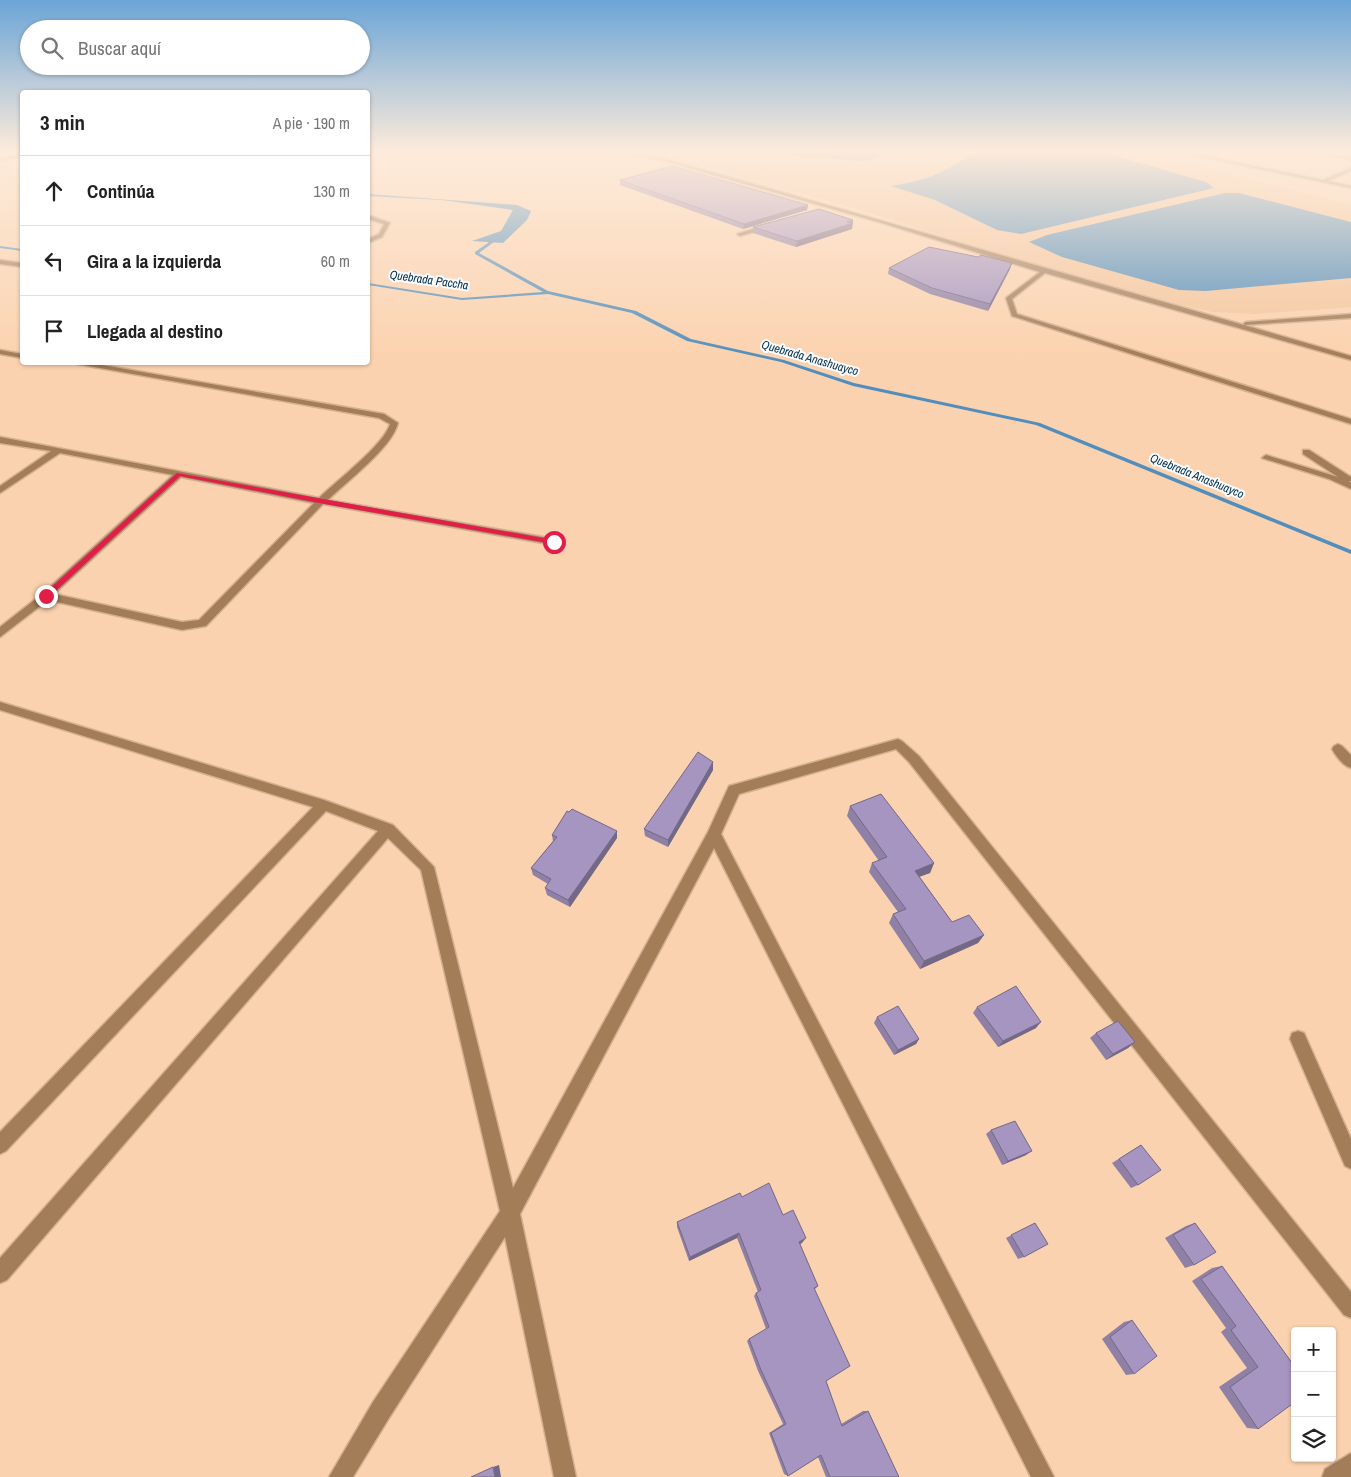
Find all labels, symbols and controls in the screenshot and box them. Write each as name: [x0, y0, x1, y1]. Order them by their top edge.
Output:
search box: [20, 20, 370, 75]
icon: search: [38, 34, 66, 62]
text: Buscar aquí: [78, 35, 161, 61]
text: 3 min: [40, 108, 85, 137]
text: A pie · 190 m: [273, 112, 350, 134]
icon: ahead: [40, 177, 68, 205]
text: Continúa: [87, 178, 155, 204]
text: 130 m: [314, 180, 350, 202]
icon: left: [40, 247, 68, 275]
text: Gira a la izquierda: [87, 248, 221, 274]
text: 60 m: [321, 250, 350, 272]
water label: Quebrada Paccha: [389, 267, 470, 294]
icon: arrive: [40, 317, 68, 345]
text: Llegada al destino: [87, 318, 223, 344]
water label: Quebrada Anashuayco: [760, 337, 861, 380]
water label: Quebrada Anashuayco: [1148, 450, 1247, 502]
route start: [543, 531, 566, 554]
route end: [35, 585, 58, 608]
map controls: [1291, 1327, 1336, 1462]
button: +: [1291, 1327, 1336, 1372]
button: −: [1291, 1372, 1336, 1417]
button: layers: [1291, 1417, 1336, 1462]

